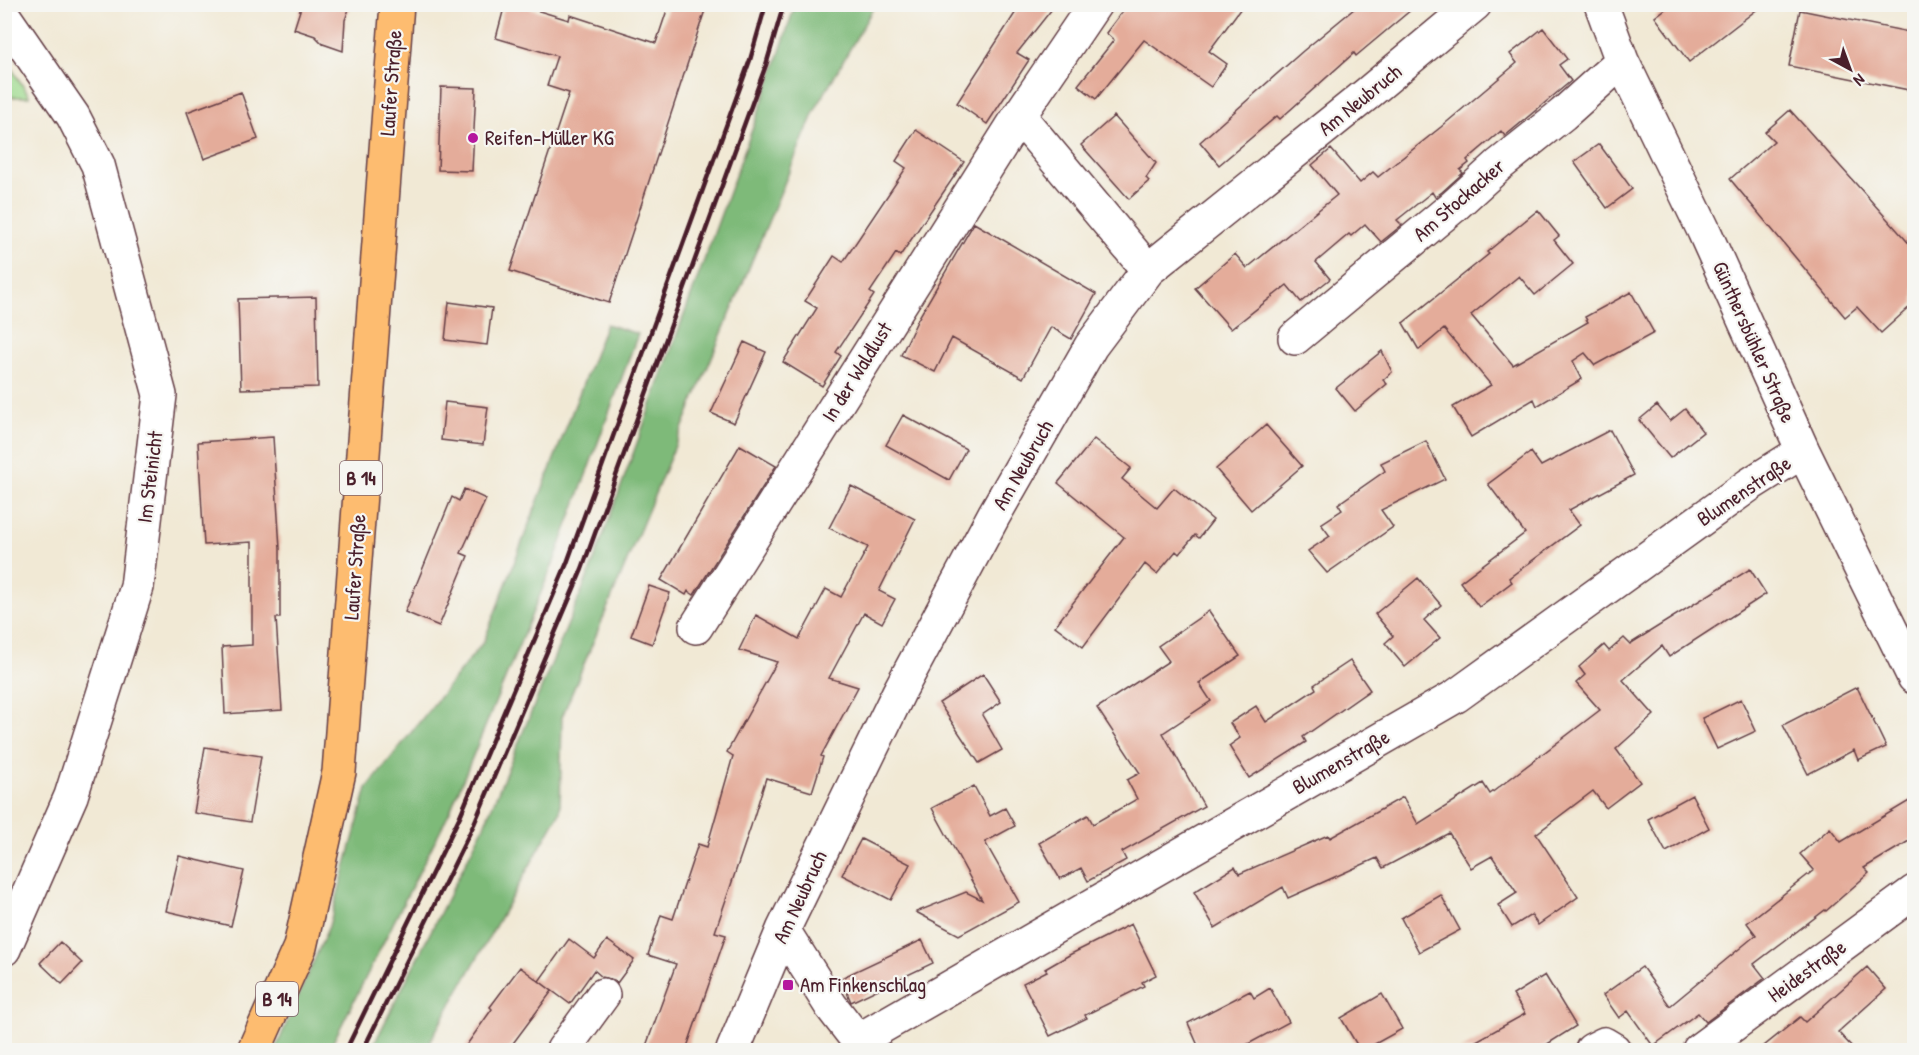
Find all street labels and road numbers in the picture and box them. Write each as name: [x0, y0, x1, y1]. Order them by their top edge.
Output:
street label: Laufer Straße: [372, 29, 409, 137]
street label: Am Neubruch: [1312, 57, 1408, 142]
street label: Am Stockacker: [1406, 152, 1511, 248]
street label: Günthersbühler Straße: [1706, 256, 1803, 427]
street label: In der Waldlust: [814, 316, 899, 427]
street label: Am Neubruch: [985, 414, 1060, 515]
street label: Im Steinicht: [129, 429, 170, 525]
street label: Blumenstraße: [1691, 448, 1797, 533]
road number: B 14: [340, 461, 382, 495]
street label: Laufer Straße: [336, 513, 373, 621]
street label: Blumenstraße: [1287, 722, 1395, 801]
street label: Am Neubruch: [765, 845, 834, 948]
street label: Heidestraße: [1762, 932, 1852, 1009]
road number: B 14: [256, 982, 298, 1016]

